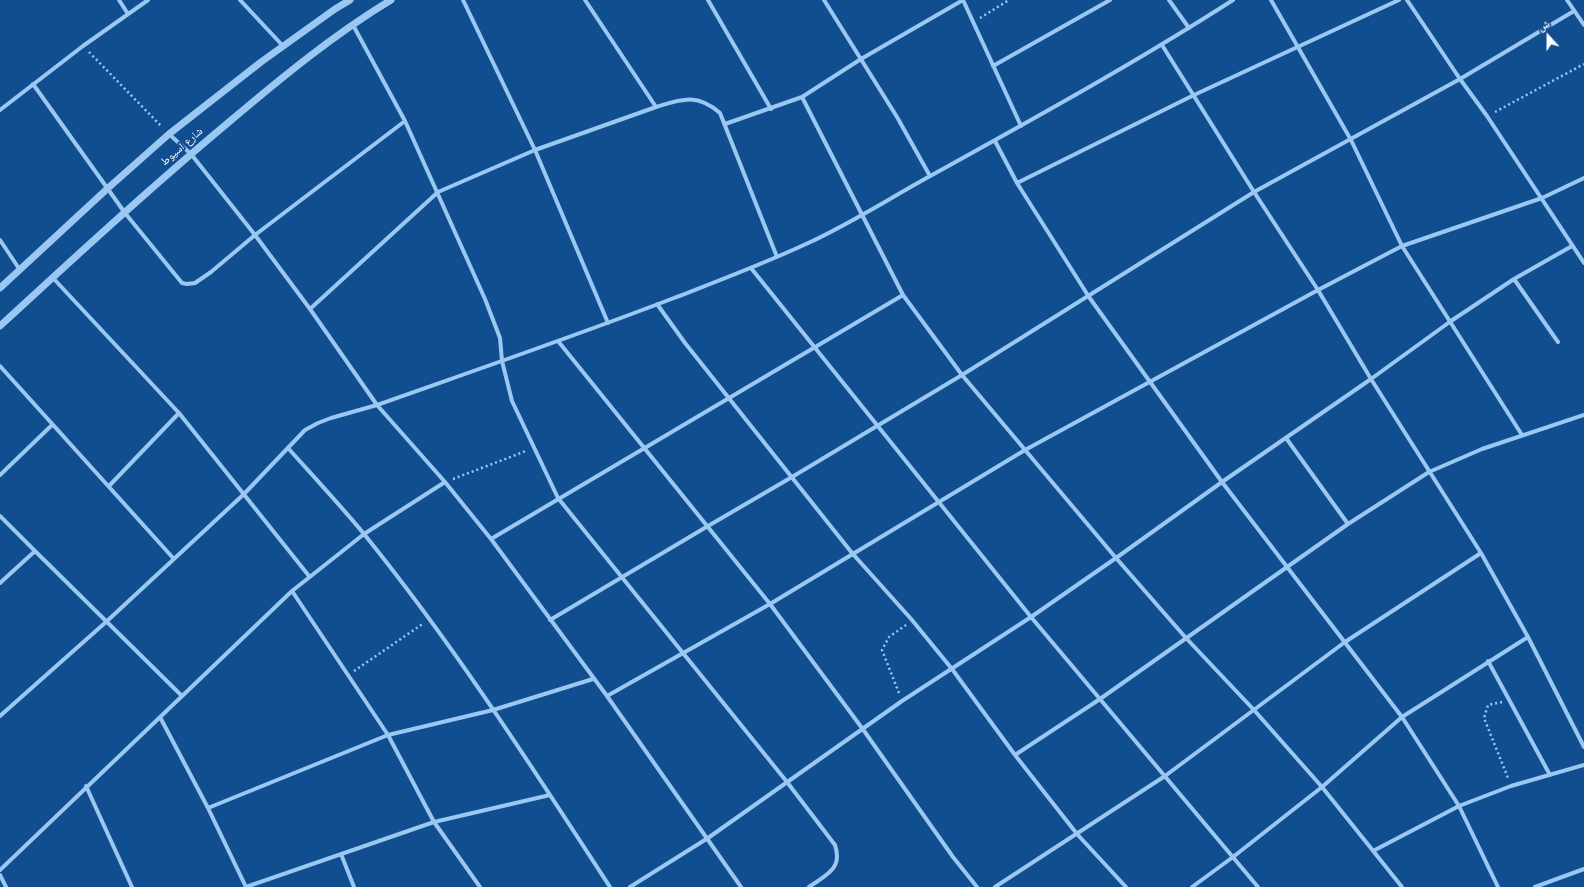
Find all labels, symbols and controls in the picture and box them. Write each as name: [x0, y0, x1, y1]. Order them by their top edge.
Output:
text: ش: [1535, 15, 1552, 34]
north arrow: [1528, 16, 1568, 56]
street label: شارع اسيوط: [158, 125, 206, 169]

